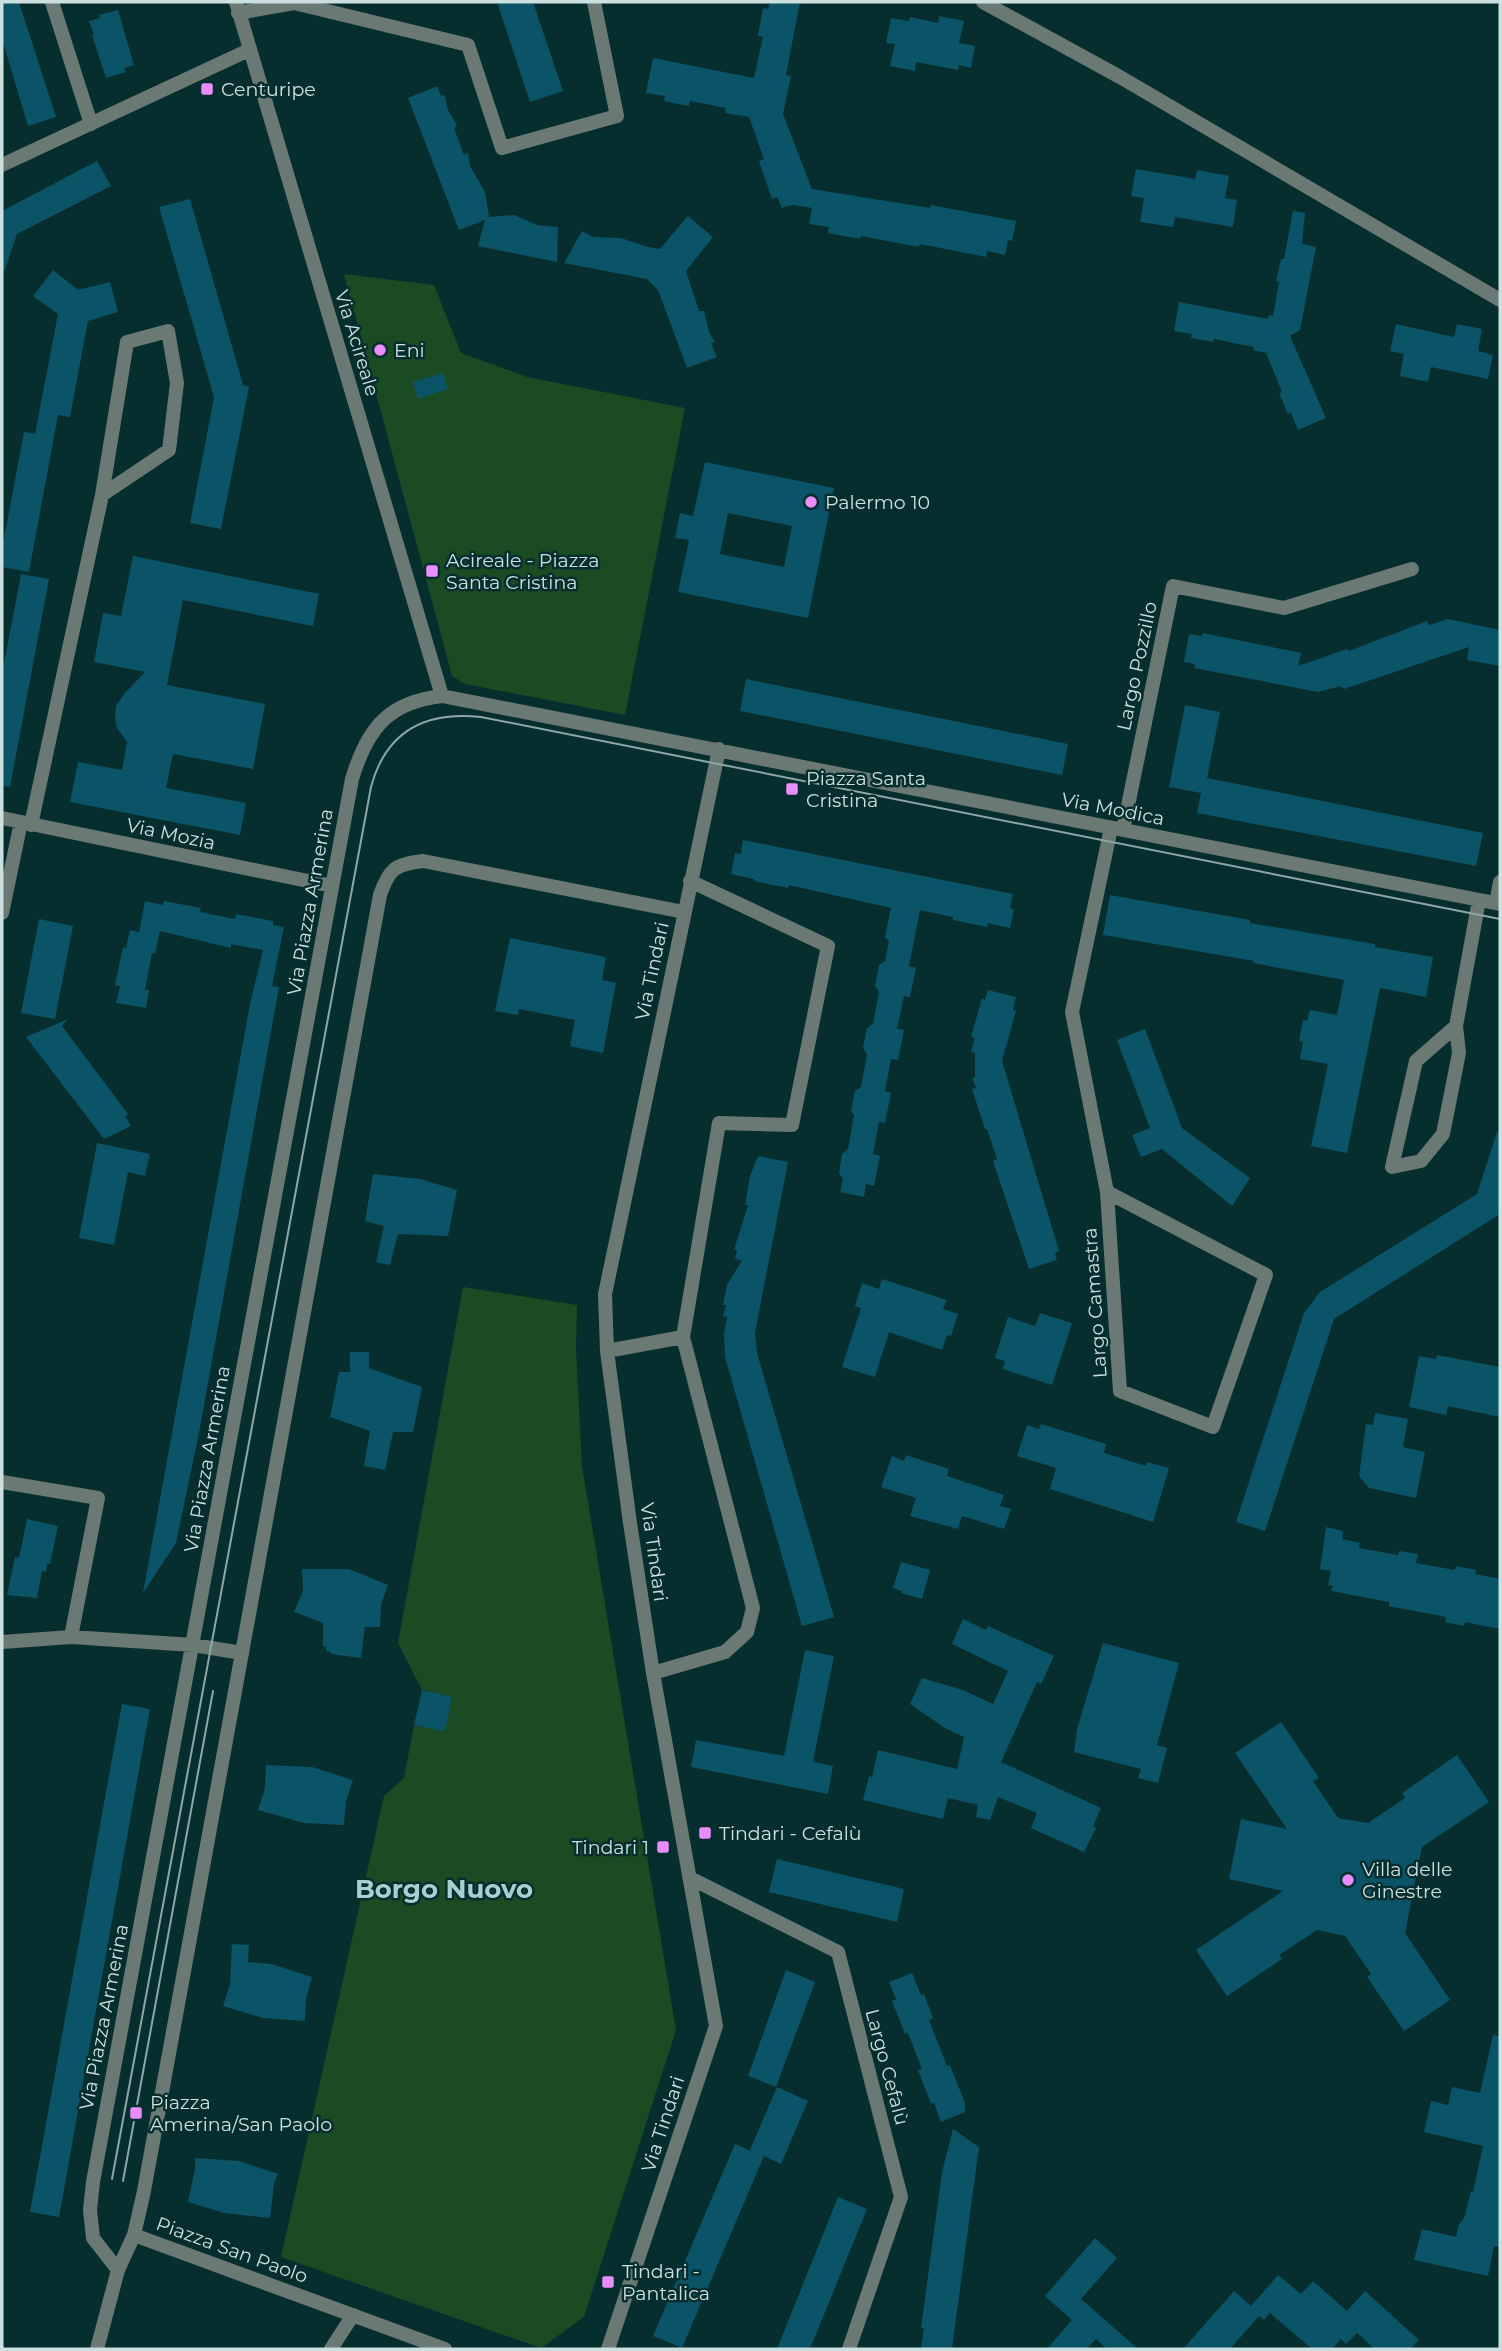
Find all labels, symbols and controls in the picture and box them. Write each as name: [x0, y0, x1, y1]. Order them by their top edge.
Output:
place label: Centuripe: [221, 78, 316, 101]
marker: Centuripe: [199, 81, 215, 97]
street label: Via Acireale: [330, 287, 384, 399]
place label: Eni: [394, 339, 425, 362]
marker: Eni: [372, 342, 388, 358]
place label: Palermo 10: [825, 491, 930, 514]
marker: Palermo 10: [803, 494, 819, 510]
place label: Acireale - Piazza Santa Cristina: [446, 549, 599, 594]
marker: Acireale - Piazza Santa Cristina: [424, 563, 440, 579]
street label: Largo Pozzillo: [1112, 599, 1162, 733]
place label: Piazza Santa Cristina: [806, 767, 926, 812]
marker: Piazza Santa Cristina: [784, 781, 800, 797]
street label: Via Modica: [1060, 788, 1166, 830]
street label: Via Piazza Armerina: [282, 807, 338, 997]
street label: Via Mozia: [125, 813, 217, 855]
street label: Via Tindari: [630, 920, 674, 1022]
street label: Largo Camastra: [1078, 1227, 1112, 1379]
street label: Via Piazza Armerina: [179, 1364, 235, 1554]
street label: Via Tindari: [636, 1501, 672, 1603]
place label: Tindari - Cefalù: [719, 1822, 862, 1845]
marker: Tindari - Cefalù: [697, 1825, 713, 1841]
place label: Tindari 1: [572, 1836, 649, 1859]
marker: Tindari 1: [655, 1839, 671, 1855]
place label: Villa delle Ginestre: [1362, 1858, 1453, 1903]
marker: Villa delle Ginestre: [1340, 1872, 1356, 1888]
district label: Borgo Nuovo: [355, 1873, 533, 1905]
street label: Via Piazza Armerina: [75, 1922, 133, 2112]
street label: Largo Cefalù: [860, 2006, 914, 2128]
street label: Via Tindari: [637, 2073, 689, 2175]
place label: Piazza Amerina/San Paolo: [150, 2091, 332, 2136]
marker: Piazza Amerina/San Paolo: [128, 2105, 144, 2121]
street label: Piazza San Paolo: [153, 2212, 311, 2288]
place label: Tindari - Pantalica: [622, 2260, 710, 2305]
marker: Tindari - Pantalica: [600, 2274, 616, 2290]

